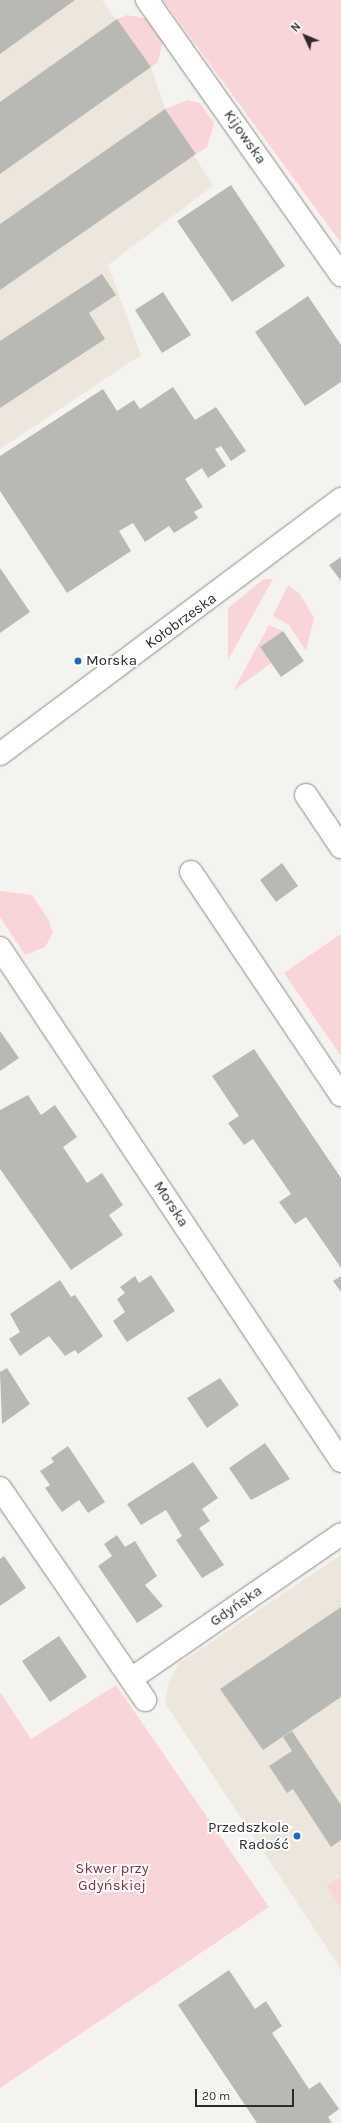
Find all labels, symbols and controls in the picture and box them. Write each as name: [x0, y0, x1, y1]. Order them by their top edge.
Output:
north arrow: [285, 16, 325, 56]
text: N: [289, 20, 303, 35]
street label: Kijowska: [220, 106, 270, 168]
street label: Kołobrzeska: [142, 589, 220, 653]
place label: Morska: [86, 652, 137, 670]
marker: Morska: [73, 656, 83, 666]
street label: Morska: [150, 1178, 192, 1230]
street label: Gdyńska: [207, 1582, 265, 1630]
place label: Przedszkole Radość: [208, 1818, 289, 1853]
marker: Przedszkole Radość: [292, 1831, 302, 1841]
park label: Skwer przy Gdyńskiej: [75, 1859, 149, 1894]
scale bar: [197, 2081, 296, 2107]
text: 20 m: [202, 2089, 230, 2103]

